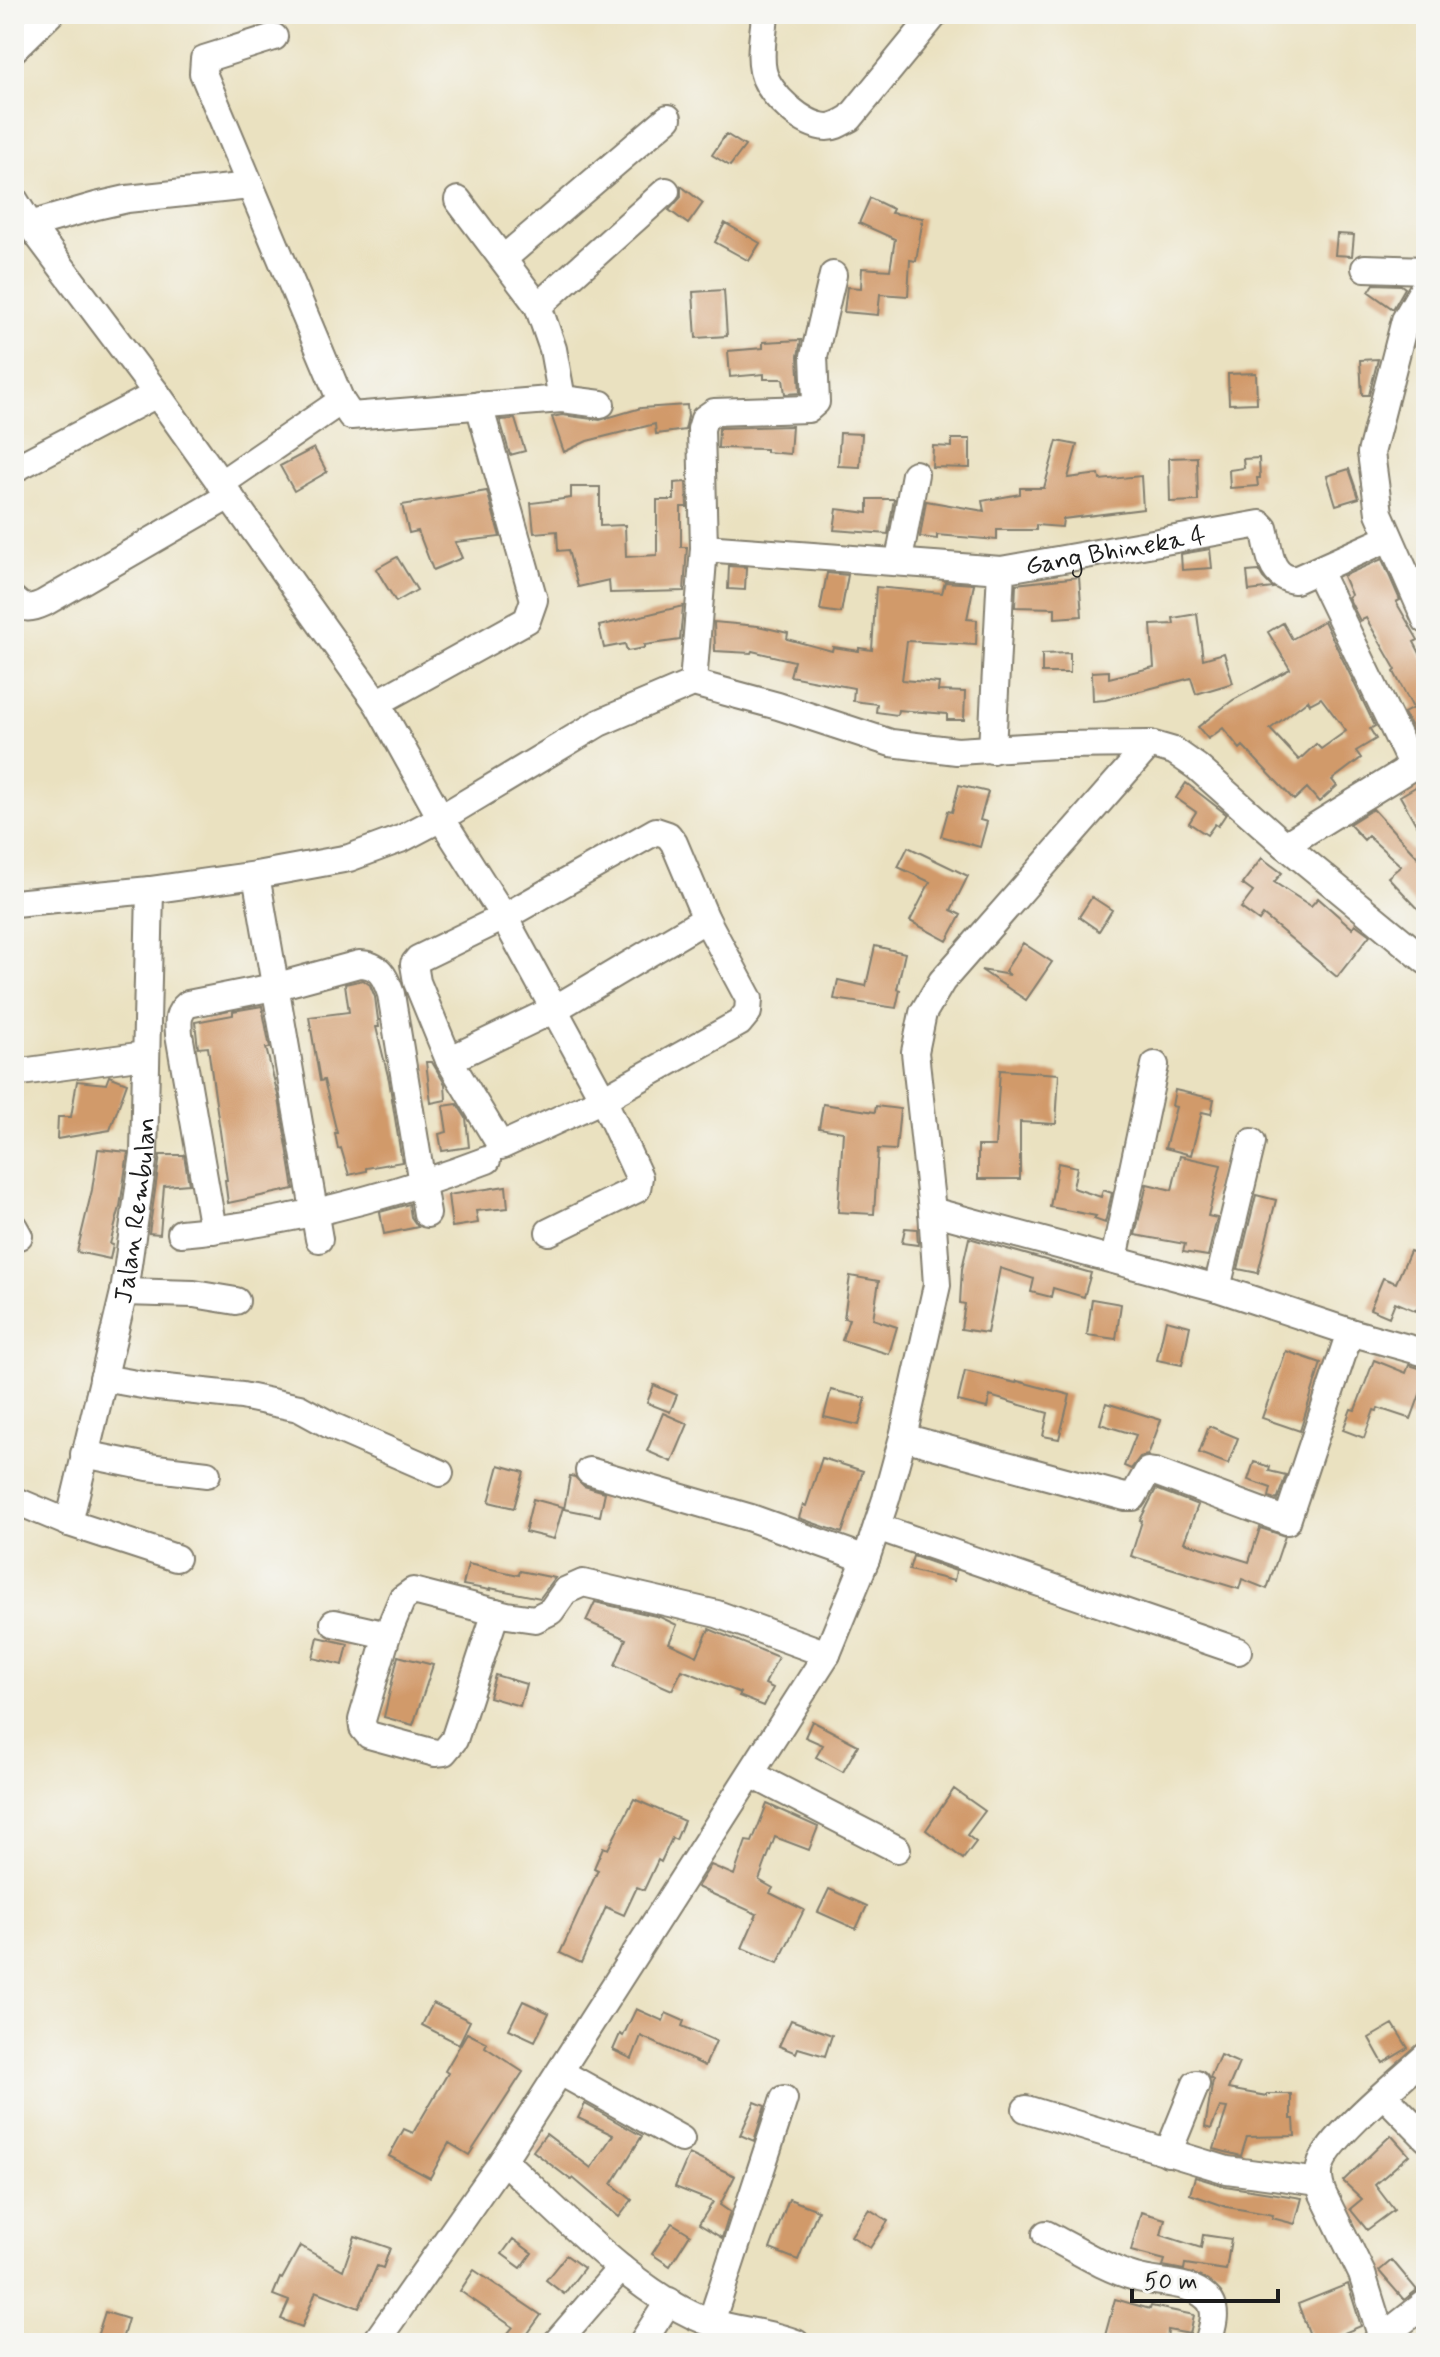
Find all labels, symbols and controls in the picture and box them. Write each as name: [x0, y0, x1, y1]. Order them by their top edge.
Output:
street label: Gang Bhineka 4: [1023, 519, 1209, 584]
street label: Jalan Rembulan: [107, 1117, 164, 1307]
scale bar: [1132, 2253, 1278, 2303]
text: 50 m: [1144, 2267, 1198, 2298]

